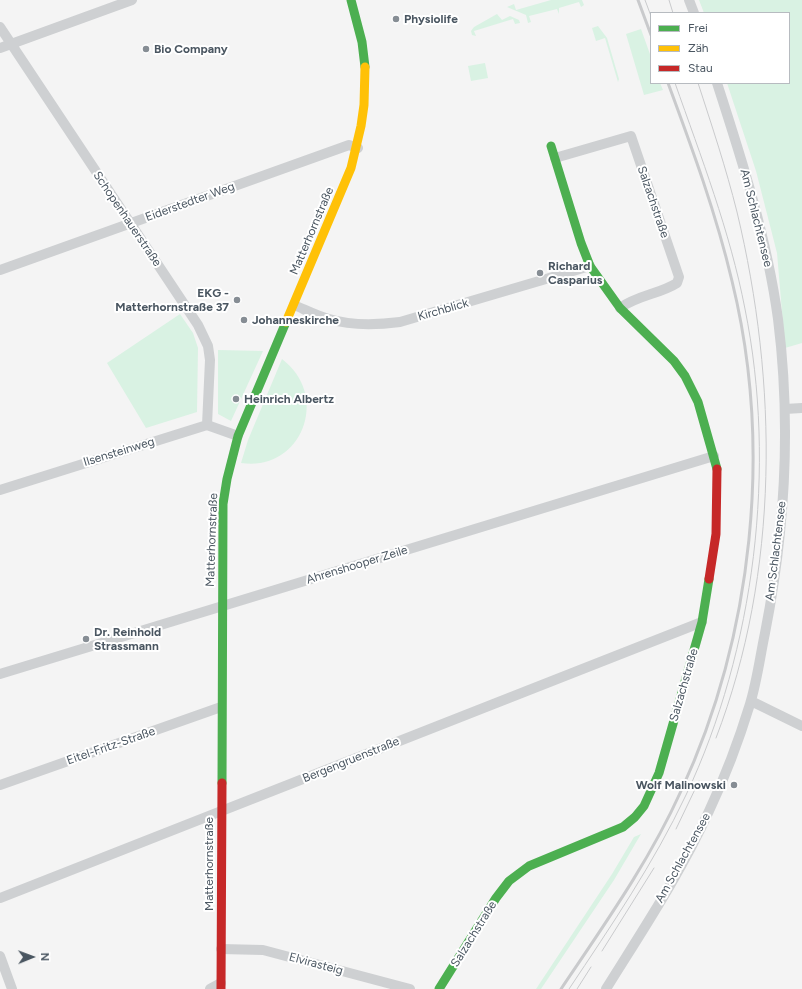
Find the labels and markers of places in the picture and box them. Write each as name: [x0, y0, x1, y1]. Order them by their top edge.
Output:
place label: Physiolife: [404, 12, 458, 26]
marker: Physiolife: [391, 14, 401, 24]
place label: Bio Company: [154, 42, 228, 56]
marker: Bio Company: [141, 44, 151, 54]
place label: Richard Casparius: [548, 259, 602, 287]
marker: Richard Casparius: [535, 268, 545, 278]
place label: EKG - Matterhornstraße 37: [115, 286, 229, 314]
marker: EKG - Matterhornstraße 37: [232, 295, 242, 305]
place label: Johanneskirche: [252, 313, 339, 327]
marker: Johanneskirche: [239, 315, 249, 325]
place label: Heinrich Albertz: [244, 392, 334, 406]
marker: Heinrich Albertz: [231, 394, 241, 404]
place label: Dr. Reinhold Strassmann: [94, 625, 161, 653]
marker: Dr. Reinhold Strassmann: [81, 634, 91, 644]
place label: Wolf Malinowski: [636, 778, 726, 792]
marker: Wolf Malinowski: [729, 780, 739, 790]

